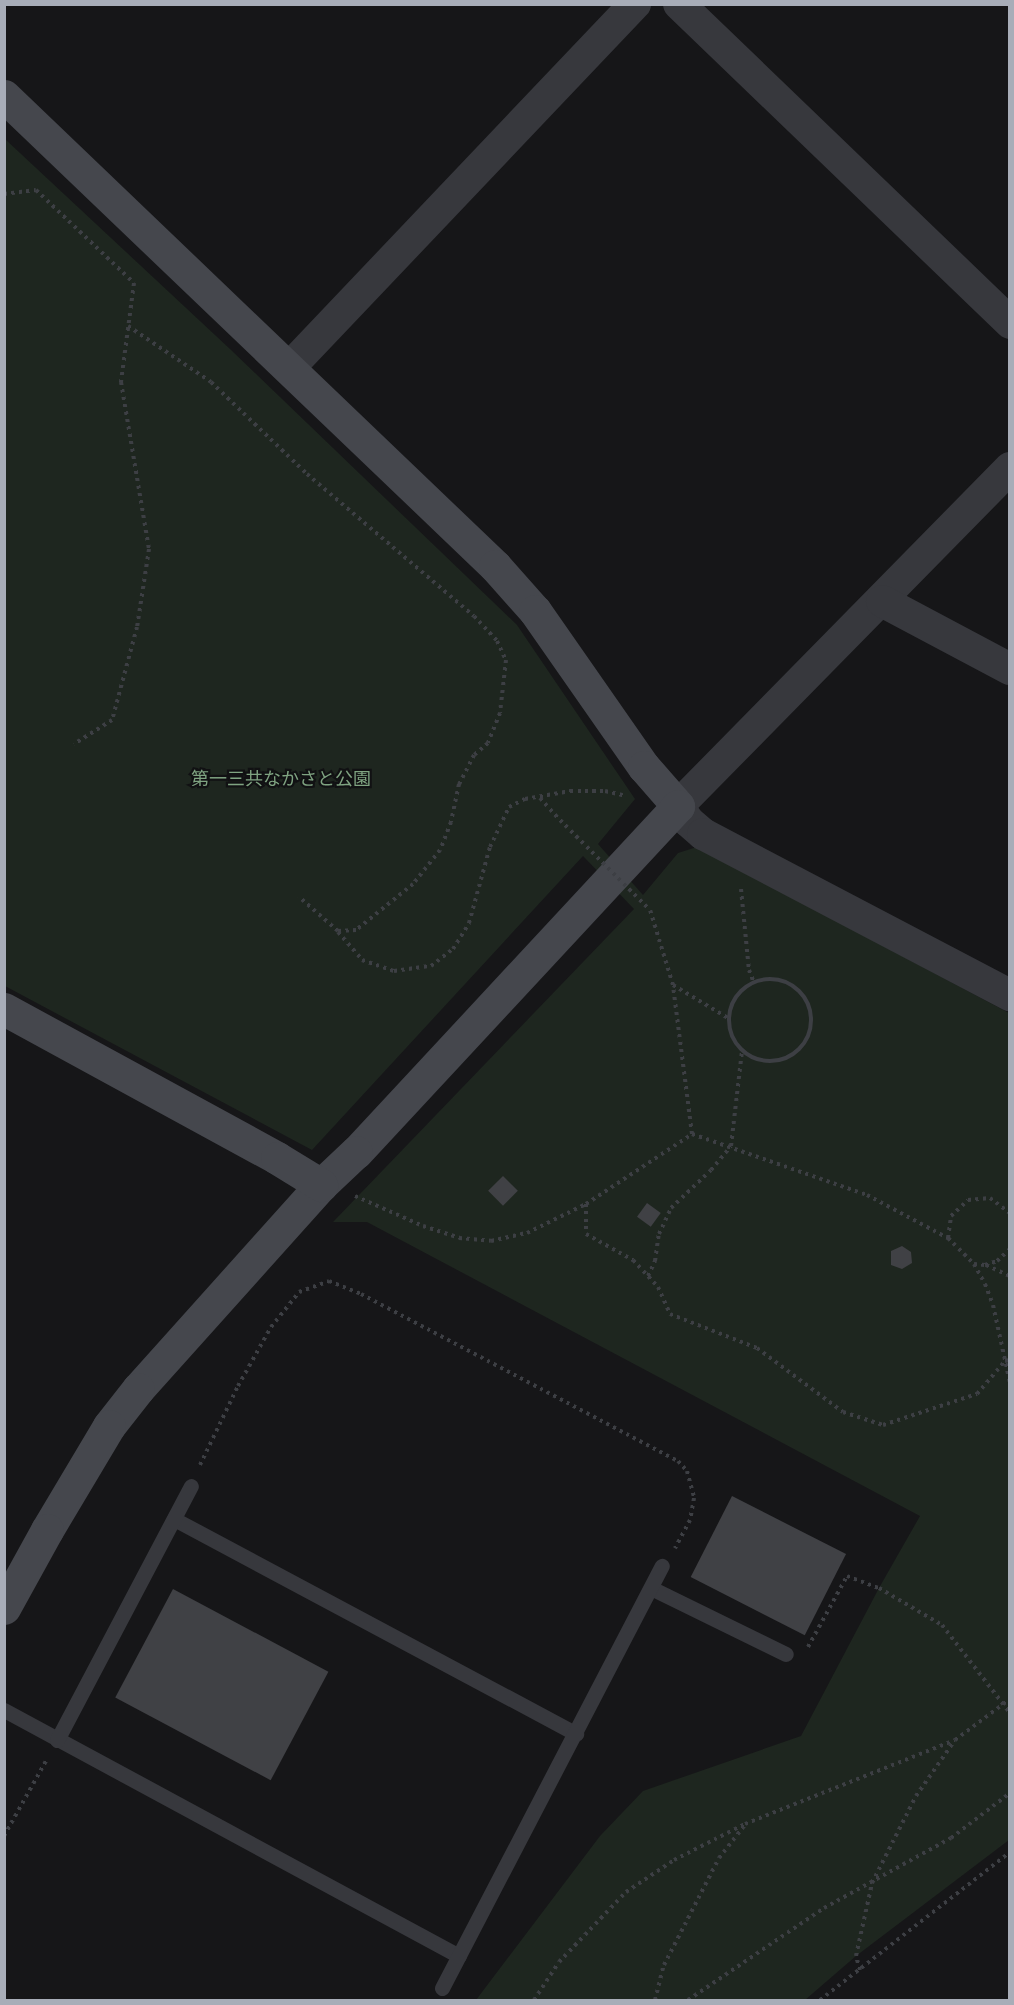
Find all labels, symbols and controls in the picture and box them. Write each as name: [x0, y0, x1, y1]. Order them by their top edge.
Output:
park label: 第一三共なかさと公園: [191, 767, 371, 789]

